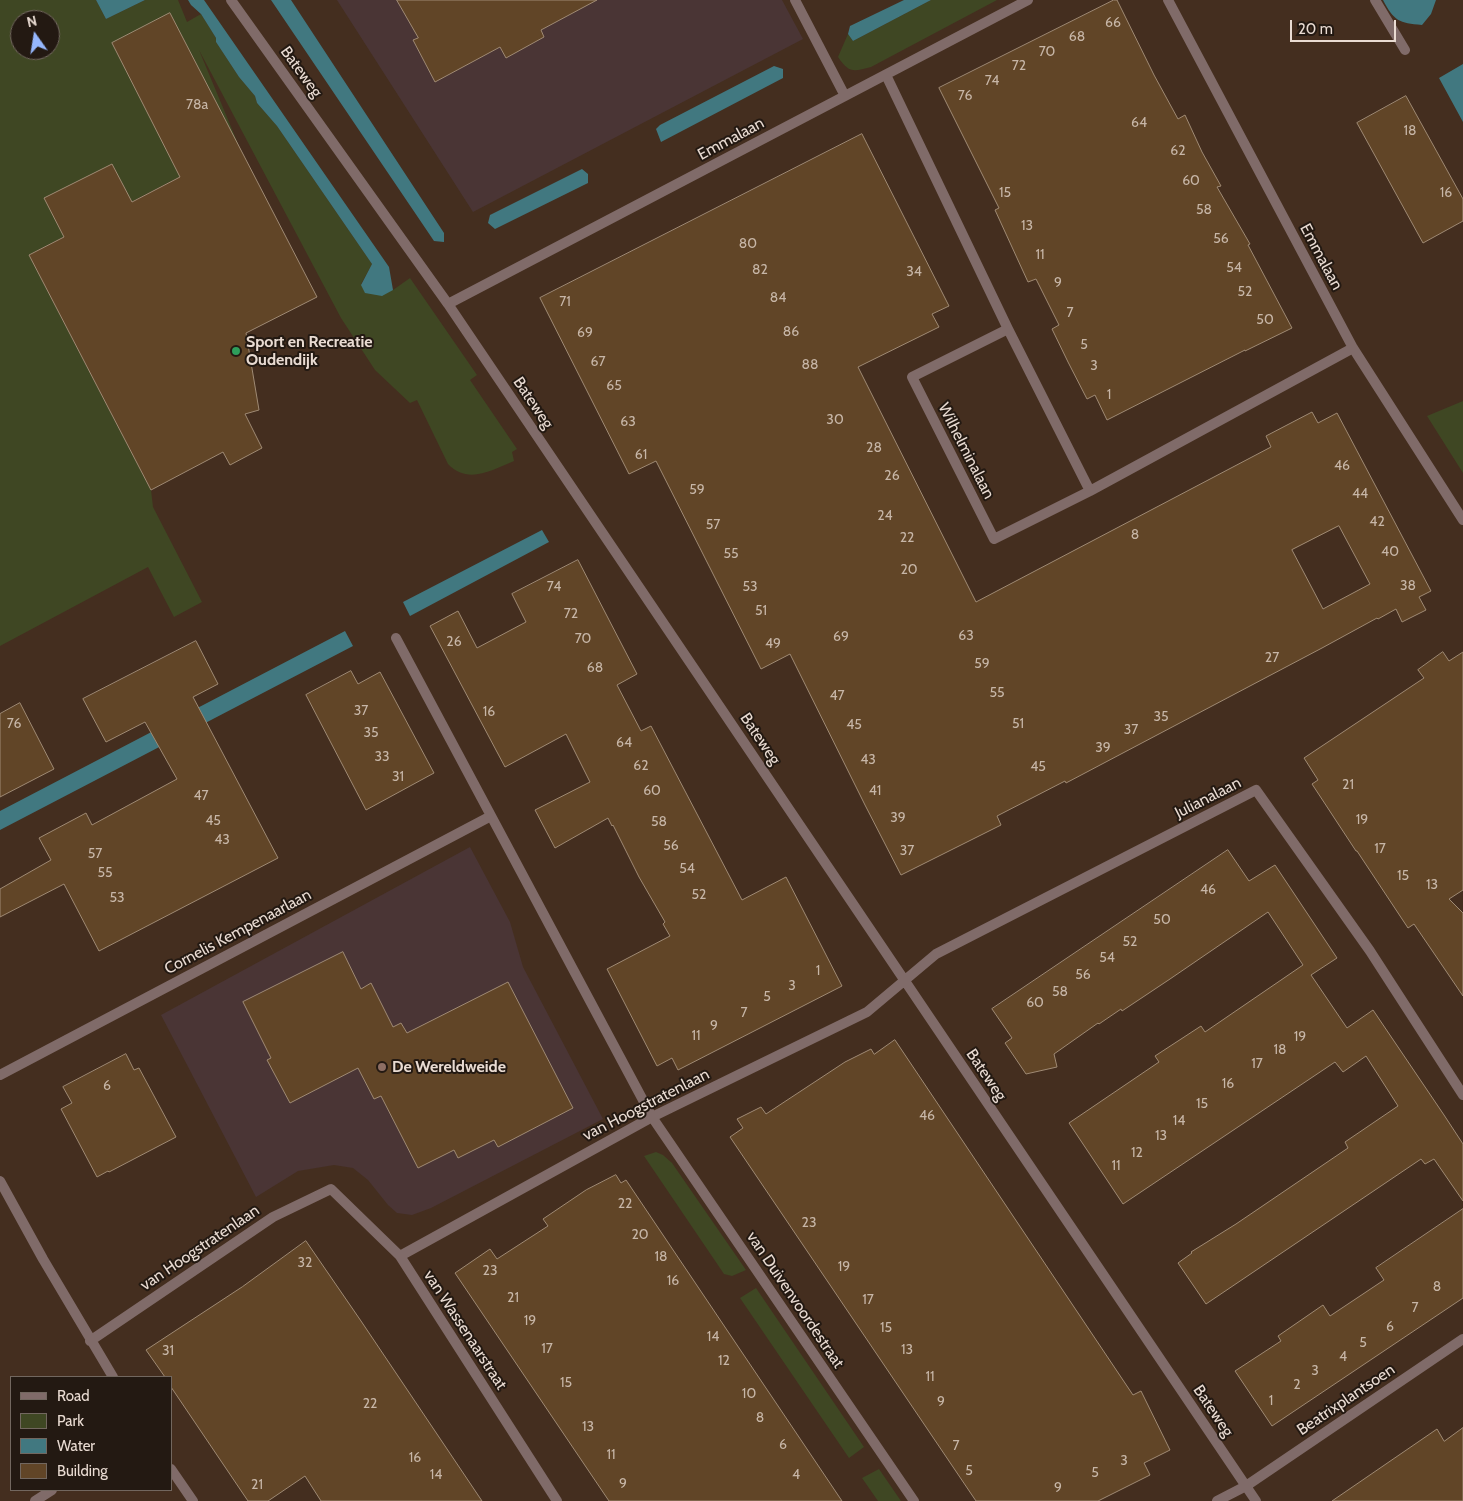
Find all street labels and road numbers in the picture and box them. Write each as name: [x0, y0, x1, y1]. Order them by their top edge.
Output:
street label: Bateweg: [276, 43, 326, 101]
street label: Emmalaan: [694, 113, 768, 165]
street label: Emmalaan: [1295, 220, 1347, 294]
street label: Bateweg: [509, 373, 557, 433]
street label: Wilhelminalaan: [934, 400, 998, 502]
street label: Bateweg: [736, 709, 784, 769]
street label: Julianalaan: [1172, 773, 1244, 823]
street label: Cornelis Kempenaarlaan: [161, 885, 315, 979]
street label: Bateweg: [962, 1045, 1010, 1105]
street label: van Hoogstratenlaan: [579, 1065, 713, 1145]
street label: van Hoogstratenlaan: [137, 1201, 263, 1295]
street label: van Duivenvoordestraat: [742, 1228, 848, 1372]
street label: van Wassenaarstraat: [419, 1267, 511, 1393]
street label: Beatrixplantsoen: [1293, 1360, 1399, 1440]
street label: Bateweg: [1189, 1381, 1237, 1441]

